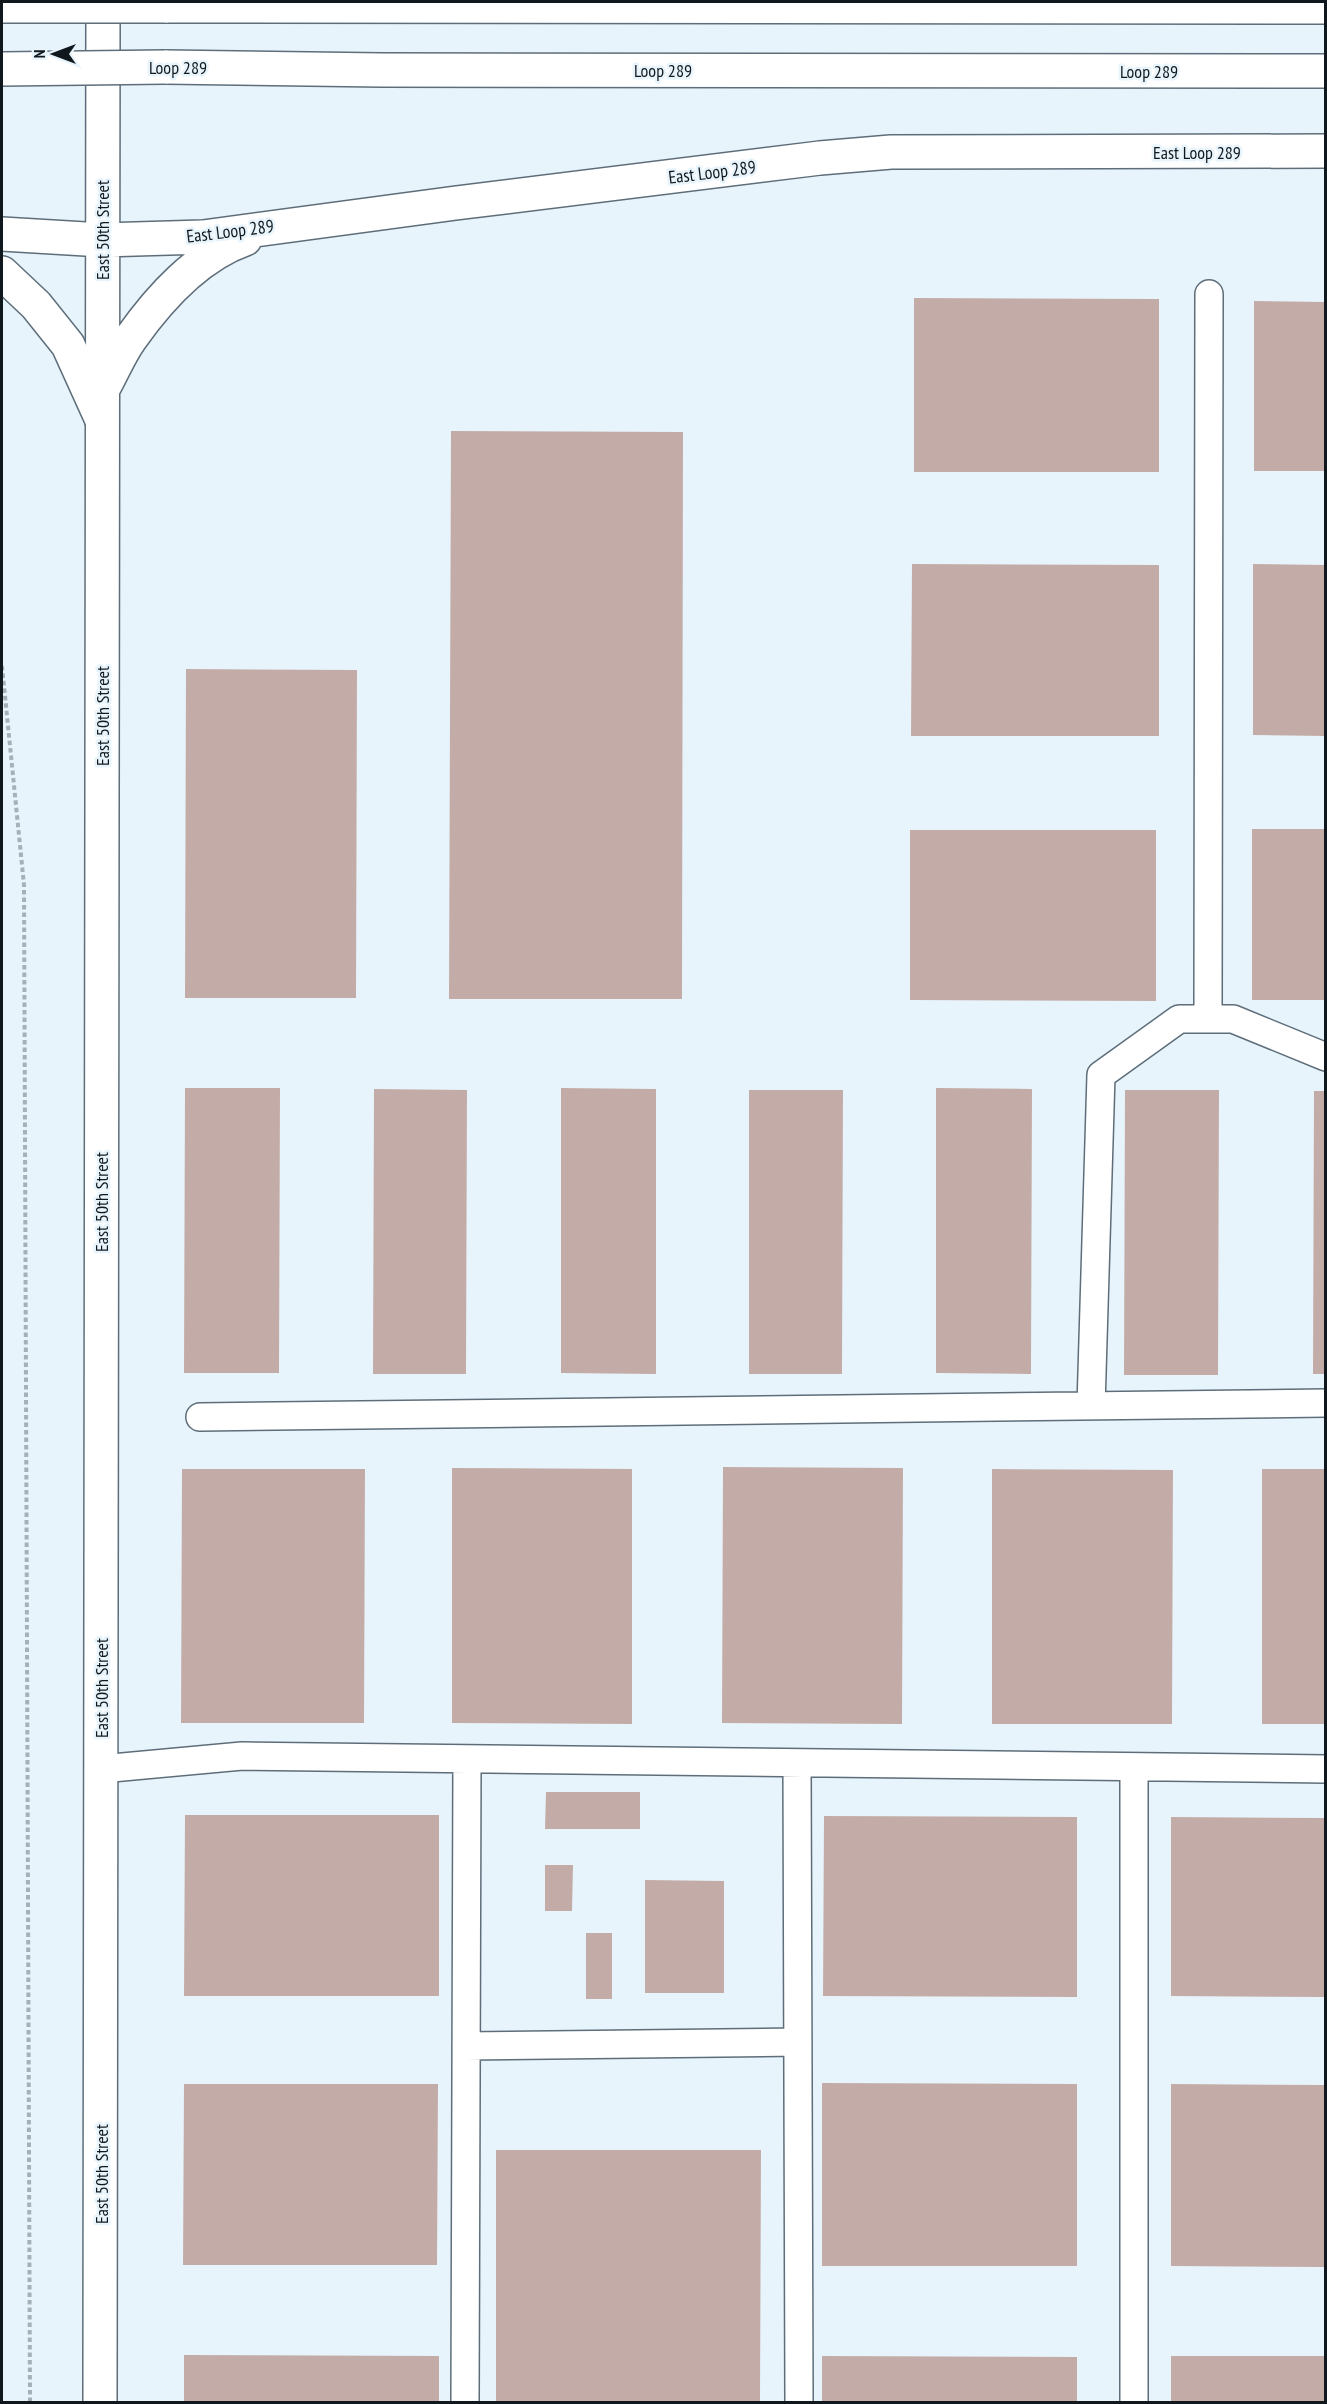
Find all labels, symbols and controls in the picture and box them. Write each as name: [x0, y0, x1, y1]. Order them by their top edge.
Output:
north arrow: [24, 24, 84, 84]
text: N: [29, 50, 49, 58]
street label: Loop 289: [149, 56, 207, 79]
street label: Loop 289: [634, 59, 692, 82]
street label: Loop 289: [1120, 60, 1178, 83]
street label: East Loop 289: [1153, 141, 1241, 164]
street label: East Loop 289: [667, 155, 757, 189]
street label: East 50th Street: [91, 180, 114, 280]
street label: East Loop 289: [185, 214, 275, 248]
street label: East 50th Street: [91, 666, 114, 766]
street label: East 50th Street: [90, 1152, 113, 1252]
street label: East 50th Street: [90, 1638, 113, 1738]
street label: East 50th Street: [90, 2124, 113, 2224]

